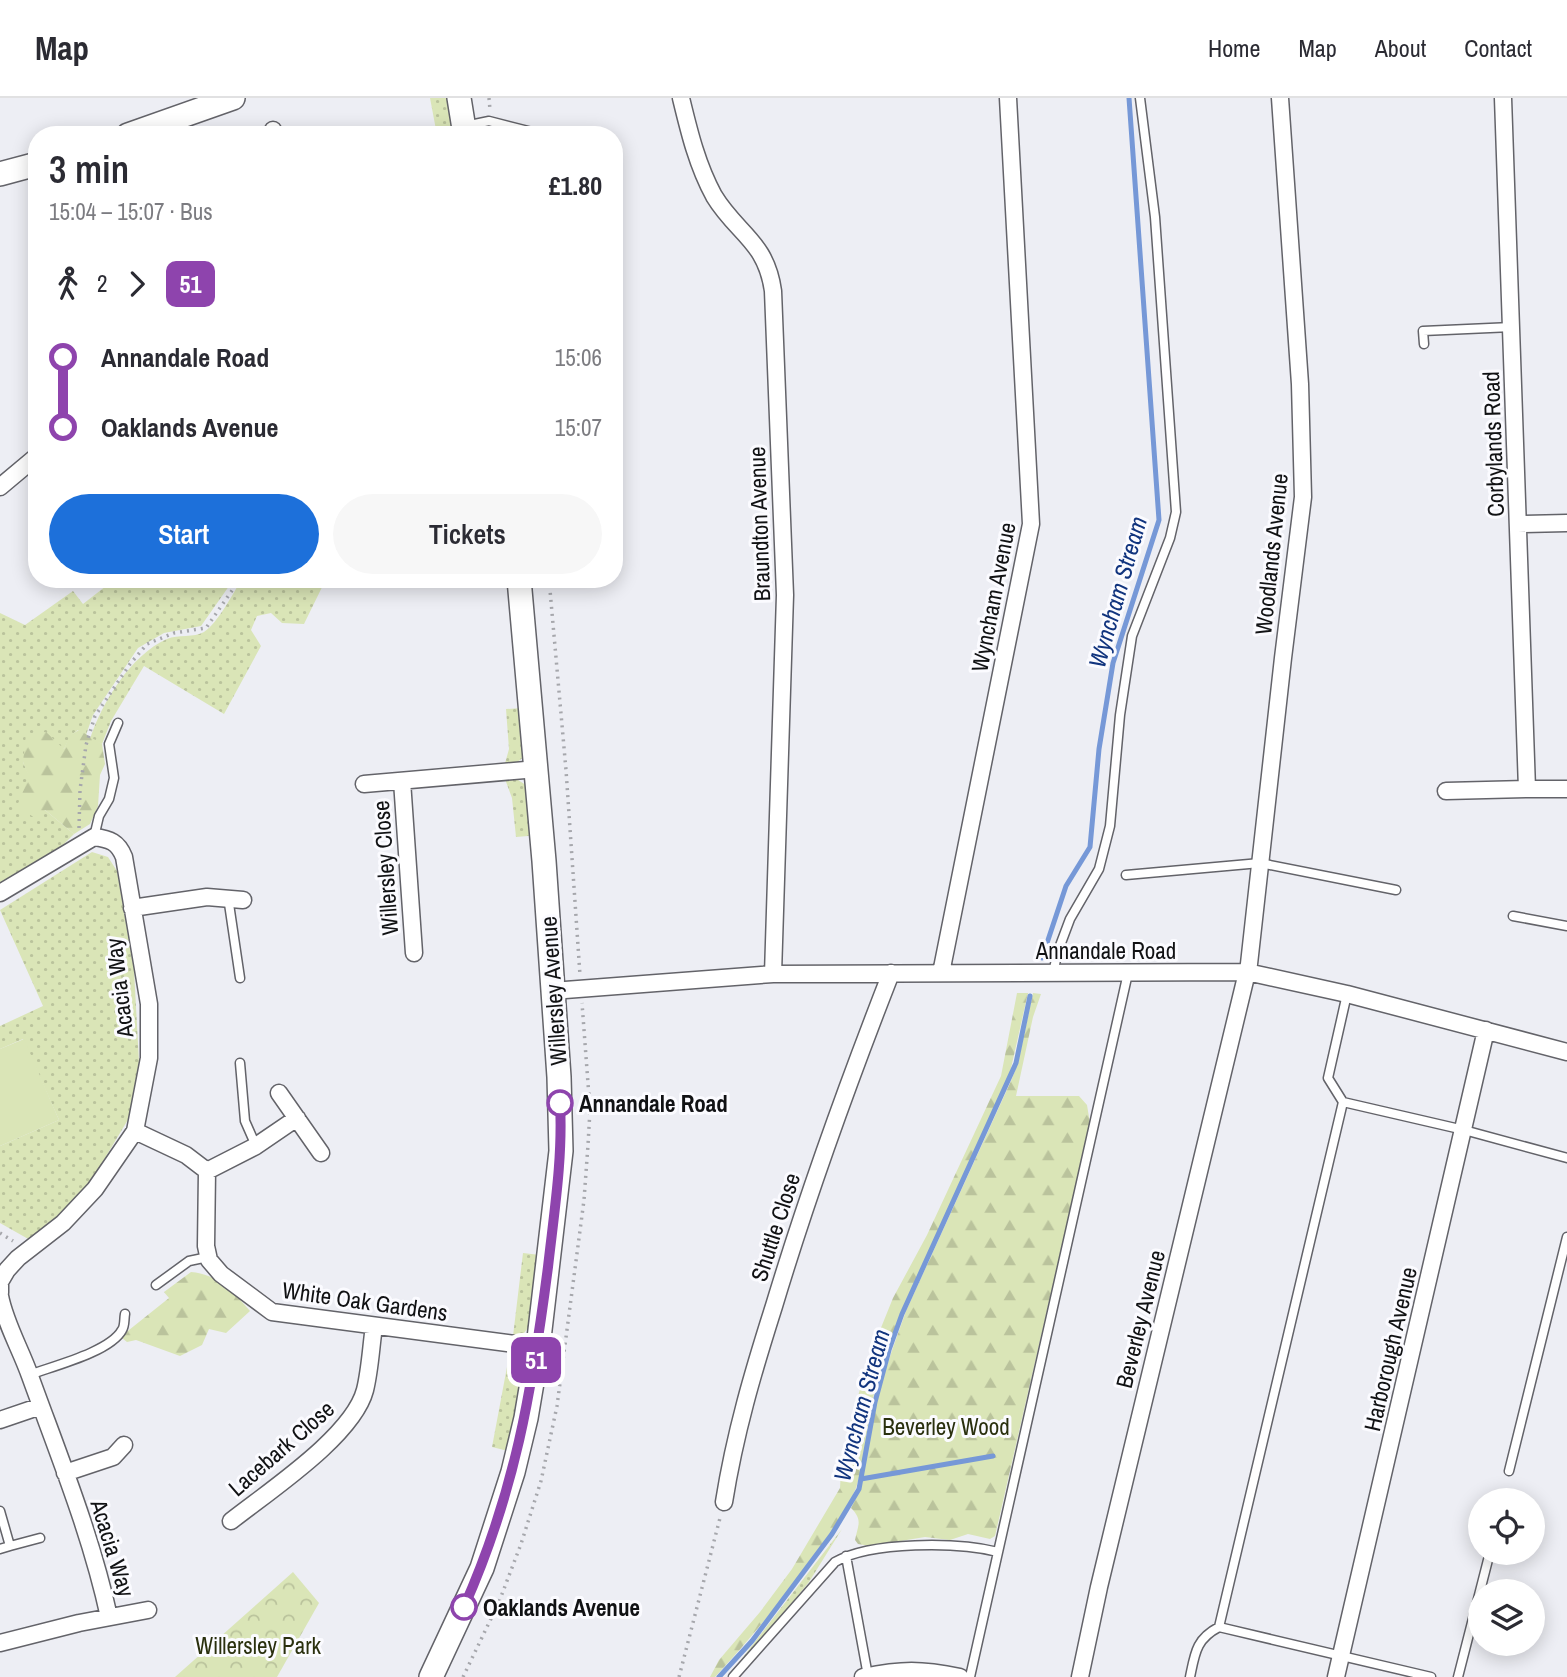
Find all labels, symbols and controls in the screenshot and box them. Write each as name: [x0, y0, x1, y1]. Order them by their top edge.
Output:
text: Map: [35, 26, 89, 70]
text: Home: [1208, 32, 1260, 64]
text: Map: [1298, 32, 1337, 64]
text: About: [1375, 32, 1426, 64]
text: Contact: [1464, 32, 1532, 64]
text: 3 min: [49, 144, 129, 195]
text: £1.80: [549, 168, 602, 203]
text: 15:04 – 15:07 · Bus: [49, 196, 213, 227]
icon: walk: [49, 265, 87, 303]
icon: forward: [118, 265, 156, 303]
text: 2: [97, 268, 108, 299]
text: 51: [180, 268, 201, 300]
text: Annandale Road: [101, 340, 269, 375]
text: 15:06: [555, 342, 602, 373]
street label: Corbylands Road: [1475, 371, 1511, 517]
text: Oaklands Avenue: [101, 410, 278, 445]
text: 15:07: [555, 412, 602, 443]
street label: Braundton Avenue: [741, 446, 777, 602]
street label: Woodlands Avenue: [1247, 472, 1295, 636]
button: Start: [49, 494, 319, 574]
button: Tickets: [333, 494, 602, 574]
water label: Wyncham Stream: [1080, 513, 1154, 671]
street label: Wyncham Avenue: [963, 520, 1023, 674]
street label: Willersley Close: [365, 799, 405, 937]
street label: Willersley Avenue: [532, 915, 574, 1067]
street label: Annandale Road: [1035, 935, 1176, 966]
street label: Acacia Way: [97, 936, 141, 1040]
place label: Annandale Road: [579, 1088, 728, 1119]
marker: Annandale Road: [547, 1090, 573, 1116]
street label: Shuttle Close: [743, 1169, 807, 1285]
street label: Beverley Avenue: [1108, 1247, 1172, 1391]
street label: Harborough Avenue: [1356, 1264, 1424, 1434]
street label: White Oak Gardens: [280, 1274, 450, 1328]
water label: Wyncham Stream: [825, 1325, 897, 1485]
line badge: 51: [504, 1337, 568, 1383]
text: 51: [525, 1344, 547, 1376]
street label: Lacebark Close: [221, 1393, 341, 1503]
park label: Beverley Wood: [882, 1411, 1010, 1442]
map controls: [1468, 1488, 1545, 1656]
button: locate: [1468, 1488, 1545, 1565]
street label: Acacia Way: [83, 1495, 143, 1601]
button: layers: [1468, 1579, 1545, 1656]
place label: Oaklands Avenue: [483, 1592, 640, 1623]
marker: Oaklands Avenue: [451, 1594, 477, 1620]
park label: Willersley Park: [195, 1630, 321, 1661]

